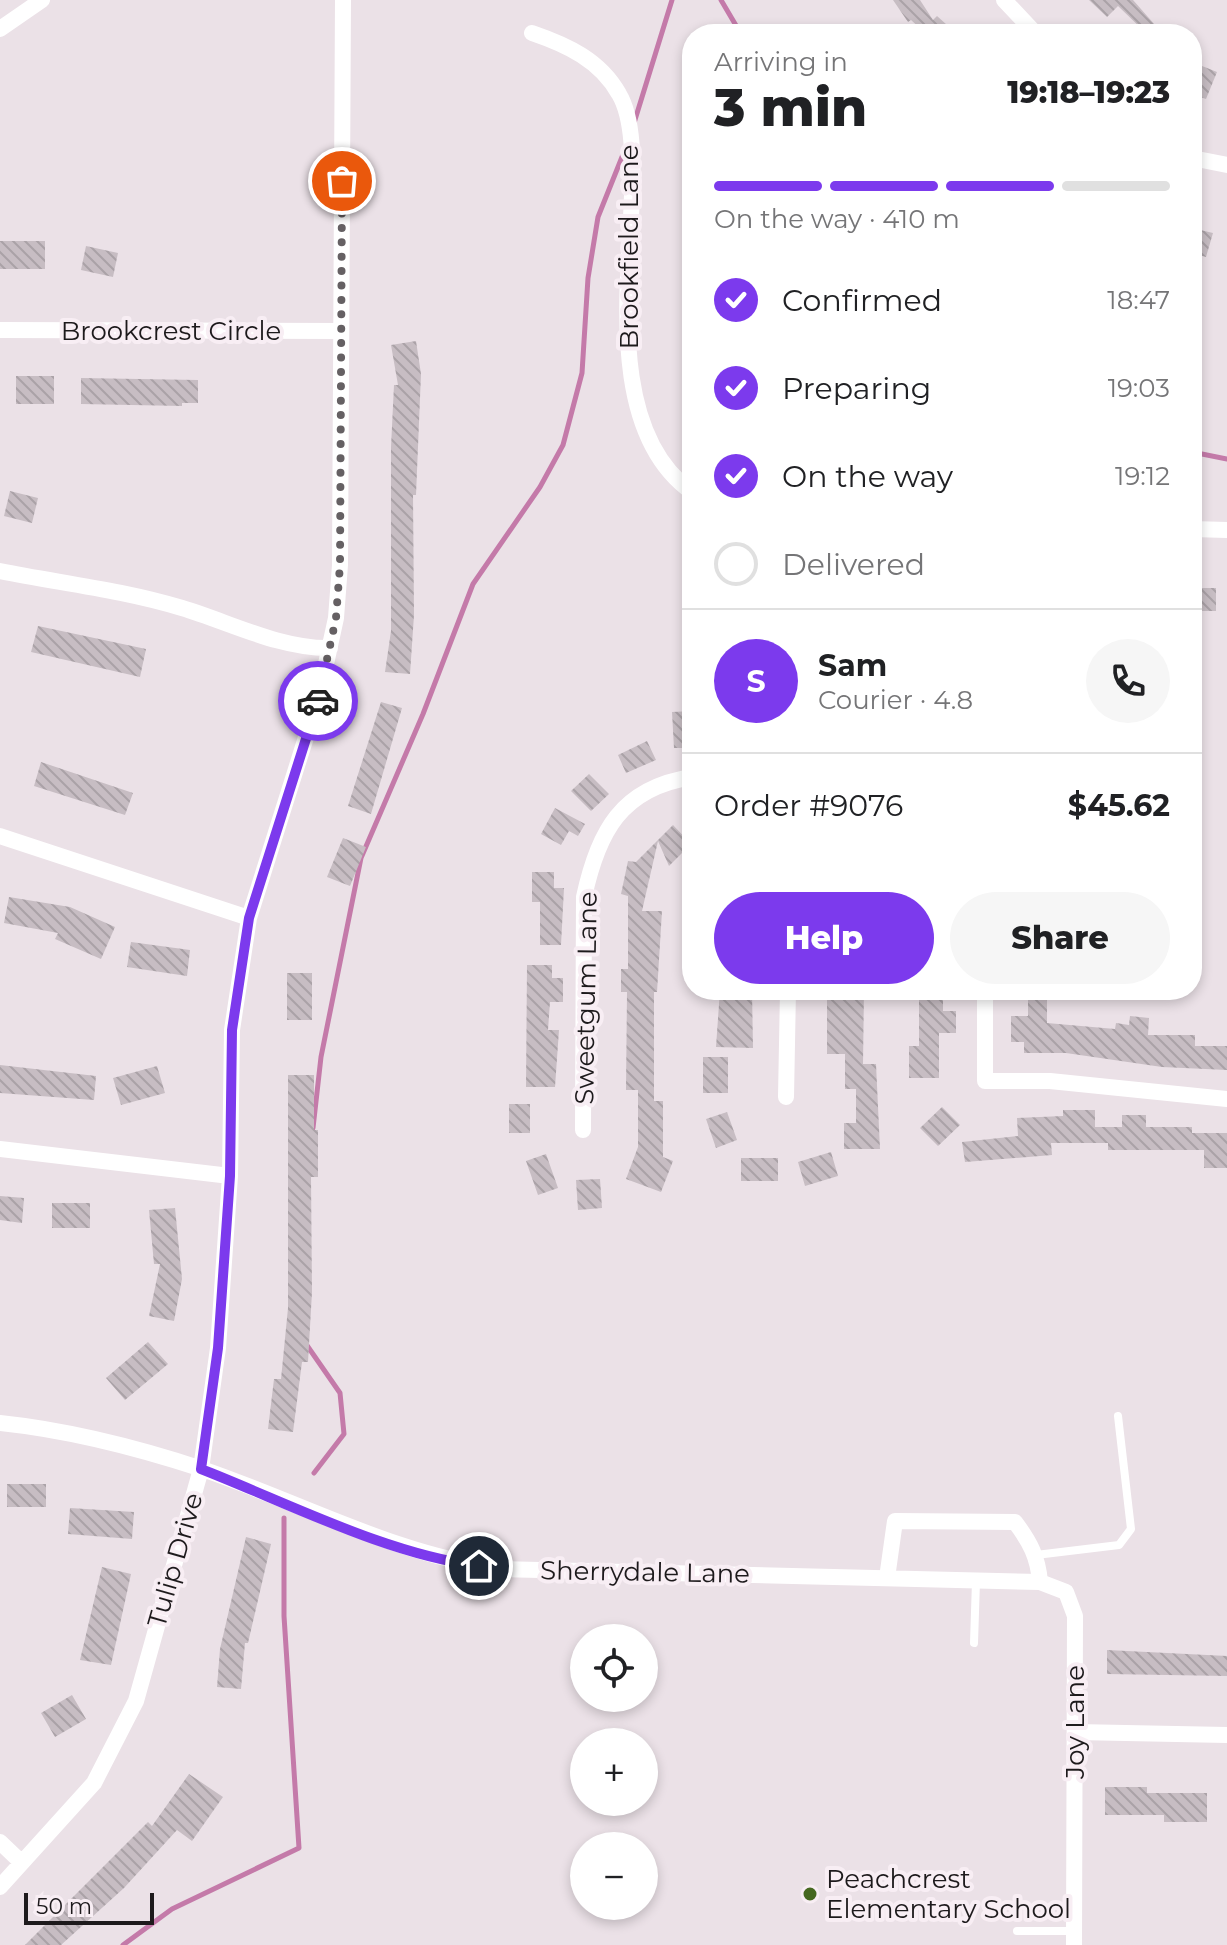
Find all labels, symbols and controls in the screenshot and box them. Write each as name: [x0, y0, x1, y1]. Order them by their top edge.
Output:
text: Arriving in: [714, 46, 848, 78]
text: 19:18–19:23: [1007, 74, 1170, 111]
text: 3 min: [714, 76, 867, 139]
street label: Brookfield Lane: [613, 145, 645, 349]
pin: [308, 147, 376, 215]
icon: bag: [320, 159, 364, 203]
text: On the way · 410 m: [714, 203, 960, 235]
icon: check: [714, 278, 758, 322]
text: Confirmed: [782, 282, 942, 319]
text: 18:47: [1107, 284, 1170, 316]
street label: Brookcrest Circle: [61, 315, 281, 347]
icon: check: [714, 366, 758, 410]
text: Preparing: [782, 370, 931, 407]
text: 19:03: [1108, 372, 1170, 404]
icon: check: [714, 454, 758, 498]
text: On the way: [782, 458, 953, 495]
text: 19:12: [1115, 460, 1170, 492]
text: Delivered: [782, 546, 925, 583]
button: phone: [1086, 639, 1170, 723]
text: Sam: [818, 647, 887, 684]
courier: [278, 661, 358, 741]
text: S: [746, 663, 766, 700]
icon: car: [296, 679, 340, 723]
text: Courier · 4.8: [818, 684, 973, 716]
text: Order #9076: [714, 787, 903, 824]
text: $45.62: [1068, 787, 1170, 824]
street label: Sweetgum Lane: [568, 891, 604, 1105]
button: Help: [714, 892, 934, 984]
button: Share: [950, 892, 1170, 984]
street label: Tulip Drive: [141, 1489, 209, 1631]
pin: [445, 1532, 513, 1600]
icon: home: [457, 1544, 501, 1588]
street label: Sherrydale Lane: [540, 1554, 750, 1590]
map controls: [570, 1624, 658, 1920]
button: locate: [570, 1624, 658, 1712]
street label: Joy Lane: [1059, 1665, 1091, 1780]
button: +: [570, 1728, 658, 1816]
button: −: [570, 1832, 658, 1920]
place label: Peachcrest Elementary School: [826, 1863, 1071, 1925]
marker: Peachcrest Elementary School: [801, 1885, 819, 1903]
scale bar: [24, 1889, 154, 1925]
text: 50 m: [36, 1893, 92, 1920]

